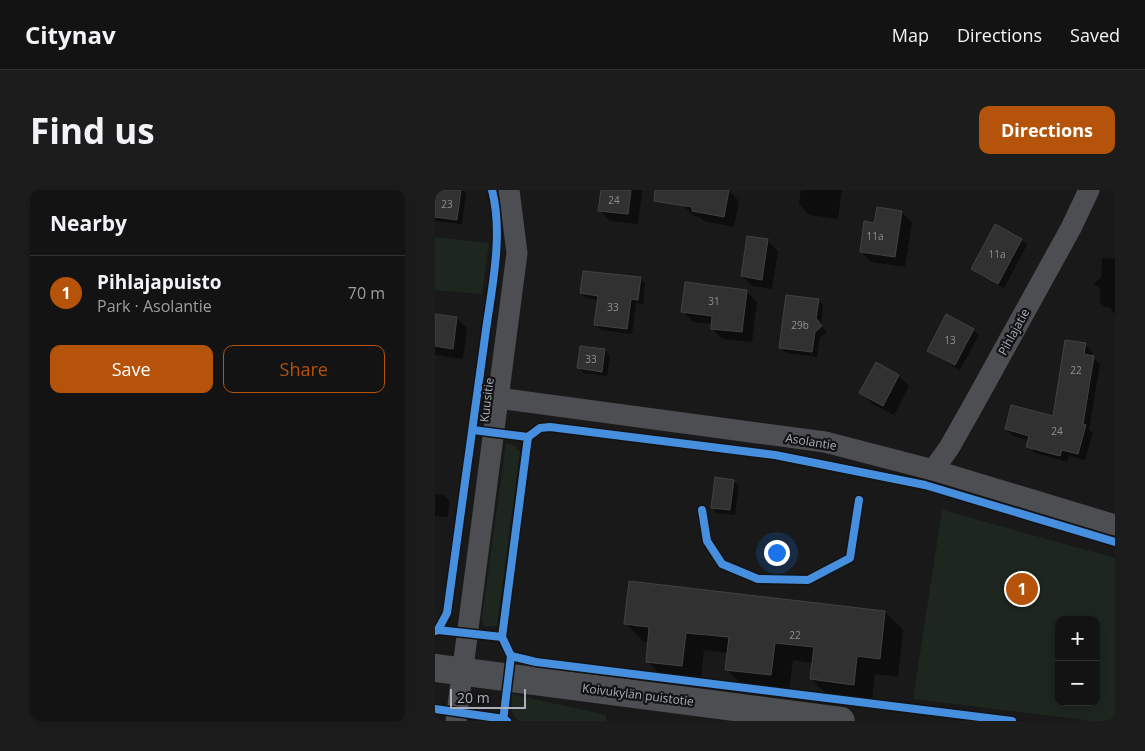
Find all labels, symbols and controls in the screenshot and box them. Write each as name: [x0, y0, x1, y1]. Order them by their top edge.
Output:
text: Citynav: [25, 18, 116, 51]
text: Map: [892, 23, 929, 47]
text: Directions: [957, 23, 1042, 47]
text: Saved: [1070, 23, 1120, 47]
button: Directions: [979, 106, 1115, 154]
text: Find us: [30, 107, 155, 154]
house number: 24: [608, 193, 620, 207]
house number: 23: [441, 197, 453, 211]
text: Nearby: [50, 209, 127, 237]
house number: 11a: [867, 229, 884, 243]
house number: 11a: [989, 247, 1006, 261]
text: Pihlajapuisto: [97, 269, 222, 295]
text: 1: [61, 282, 71, 304]
text: 70 m: [348, 282, 385, 304]
house number: 31: [708, 294, 720, 308]
text: Park · Asolantie: [97, 295, 212, 317]
house number: 33: [607, 300, 619, 314]
street label: Pihlajatie: [994, 305, 1033, 358]
house number: 29b: [791, 318, 809, 332]
house number: 13: [944, 333, 956, 347]
button: Save: [50, 345, 213, 393]
button: Share: [223, 345, 385, 393]
house number: 33: [585, 352, 597, 366]
house number: 22: [1070, 363, 1082, 377]
street label: Kuusitie: [475, 376, 498, 423]
house number: 24: [1051, 424, 1063, 438]
street label: Asolantie: [784, 429, 838, 454]
your location: [764, 540, 790, 566]
pin: 1: [1006, 570, 1038, 608]
map controls: [1055, 616, 1100, 706]
button: +: [1055, 616, 1100, 661]
house number: 22: [789, 628, 801, 642]
button: −: [1055, 661, 1100, 706]
street label: Koivukylän puistotie: [581, 679, 695, 710]
scale bar: [450, 686, 526, 709]
text: 20 m: [457, 688, 490, 707]

